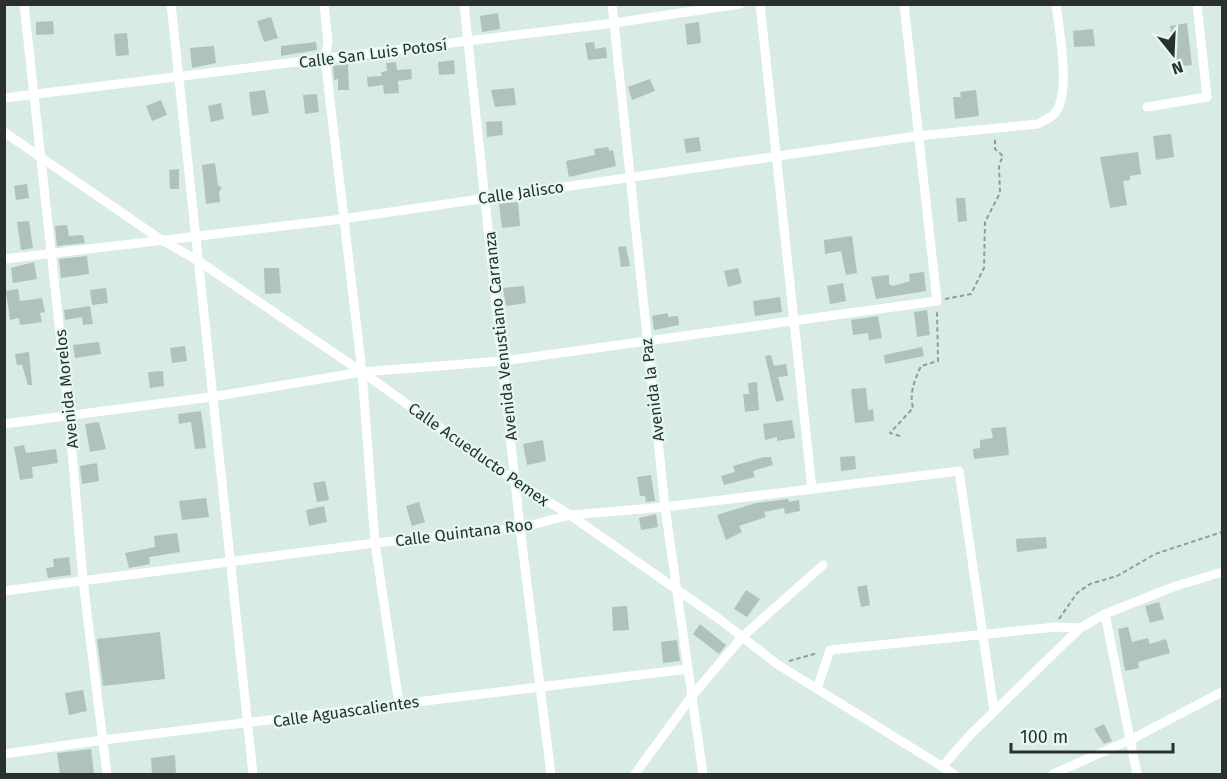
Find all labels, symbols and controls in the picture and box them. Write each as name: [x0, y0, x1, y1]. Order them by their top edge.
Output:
north arrow: [1143, 24, 1203, 84]
street label: Calle San Luis Potosí: [298, 35, 449, 72]
text: N: [1170, 57, 1185, 78]
street label: Calle Jalisco: [477, 177, 565, 208]
street label: Avenida Venustiano Carranza: [480, 230, 521, 441]
street label: Avenida Morelos: [51, 328, 82, 449]
street label: Avenida la Paz: [637, 337, 668, 443]
street label: Calle Acueducto Pemex: [405, 399, 553, 510]
street label: Calle Quintana Roo: [394, 515, 534, 550]
street label: Calle Aguascalientes: [272, 692, 420, 731]
scale bar: [1011, 716, 1173, 754]
text: 100 m: [1020, 726, 1068, 748]

